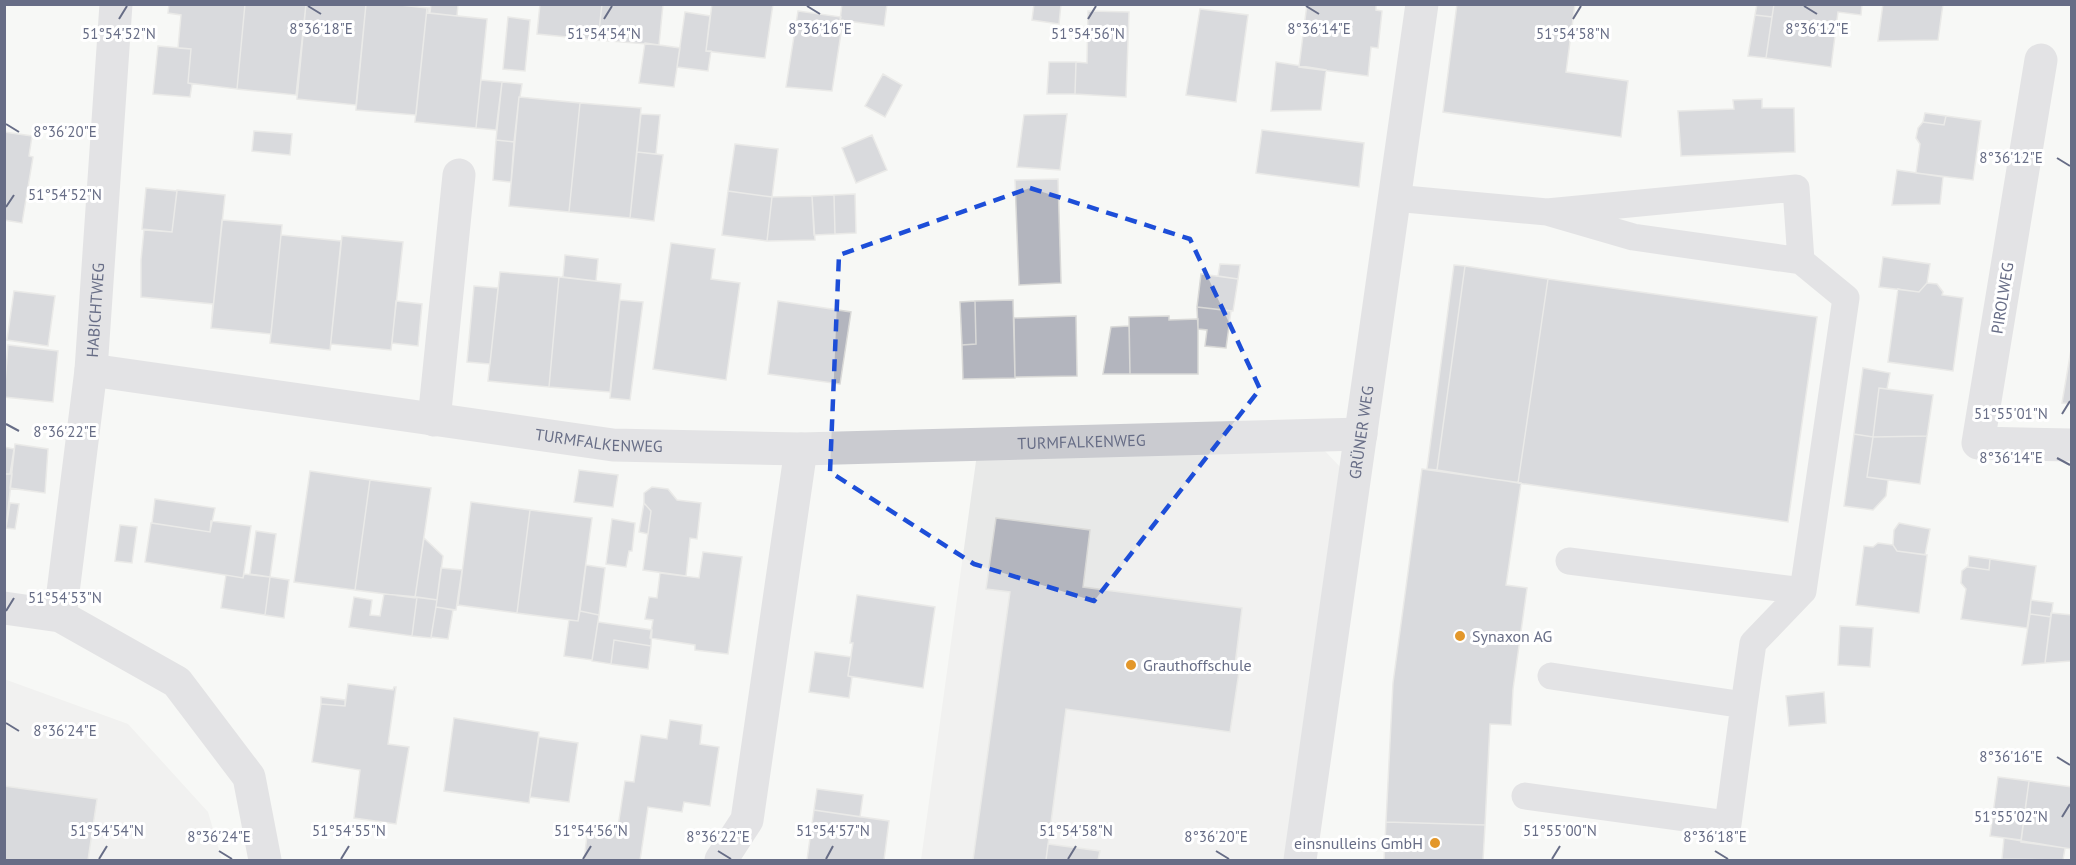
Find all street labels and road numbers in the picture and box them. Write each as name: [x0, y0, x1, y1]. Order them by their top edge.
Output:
street label: PIROLWEG: [1986, 261, 2018, 335]
street label: HABICHTWEG: [82, 262, 108, 358]
street label: GRÜNER WEG: [1344, 384, 1378, 480]
street label: TURMFALKENWEG: [534, 424, 663, 456]
street label: TURMFALKENWEG: [1017, 430, 1146, 453]

